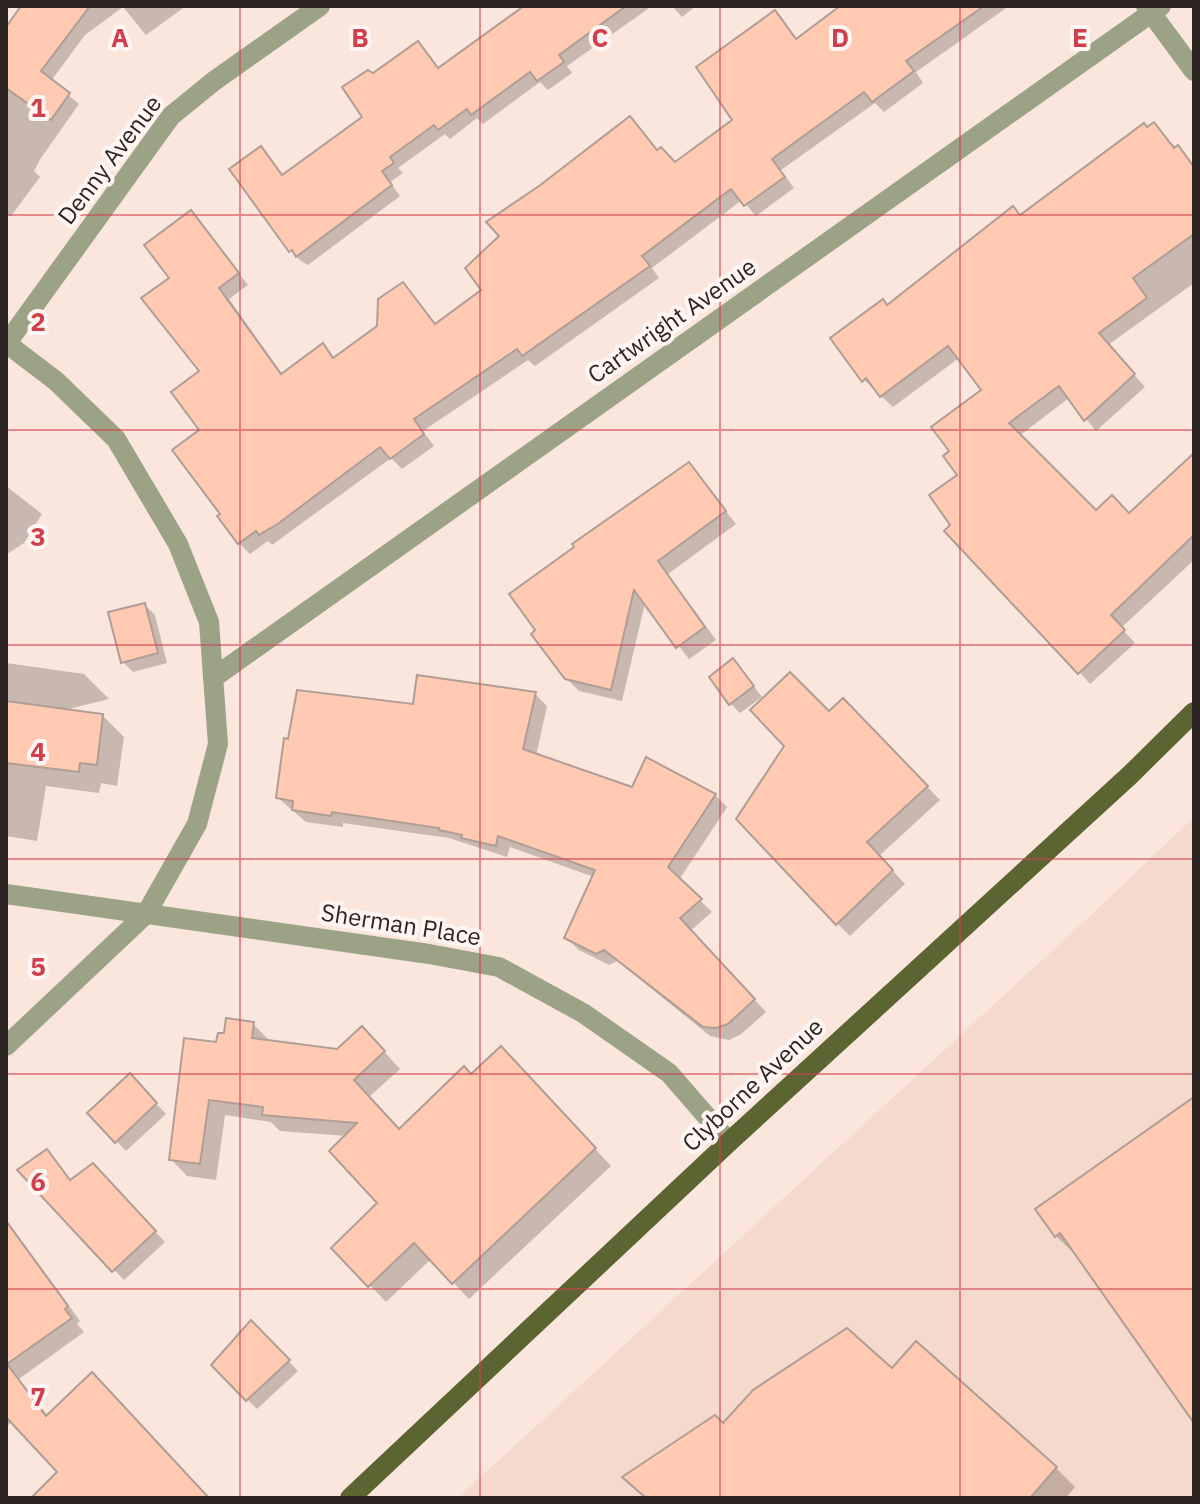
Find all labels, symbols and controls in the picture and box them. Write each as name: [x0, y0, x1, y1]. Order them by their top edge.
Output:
text: A: [111, 20, 129, 54]
text: B: [351, 20, 369, 54]
text: C: [592, 20, 609, 54]
text: D: [831, 20, 849, 54]
text: E: [1072, 20, 1088, 54]
street label: Denny Avenue: [50, 88, 168, 231]
text: 1: [30, 90, 46, 124]
street label: Cartwright Avenue: [581, 250, 762, 390]
text: 2: [30, 304, 46, 338]
text: 3: [30, 519, 46, 553]
text: 4: [30, 734, 46, 768]
street label: Sherman Place: [319, 896, 483, 952]
text: 5: [30, 949, 46, 983]
street label: Clyborne Avenue: [675, 1011, 830, 1158]
text: 6: [30, 1164, 46, 1198]
text: 7: [30, 1379, 46, 1413]

